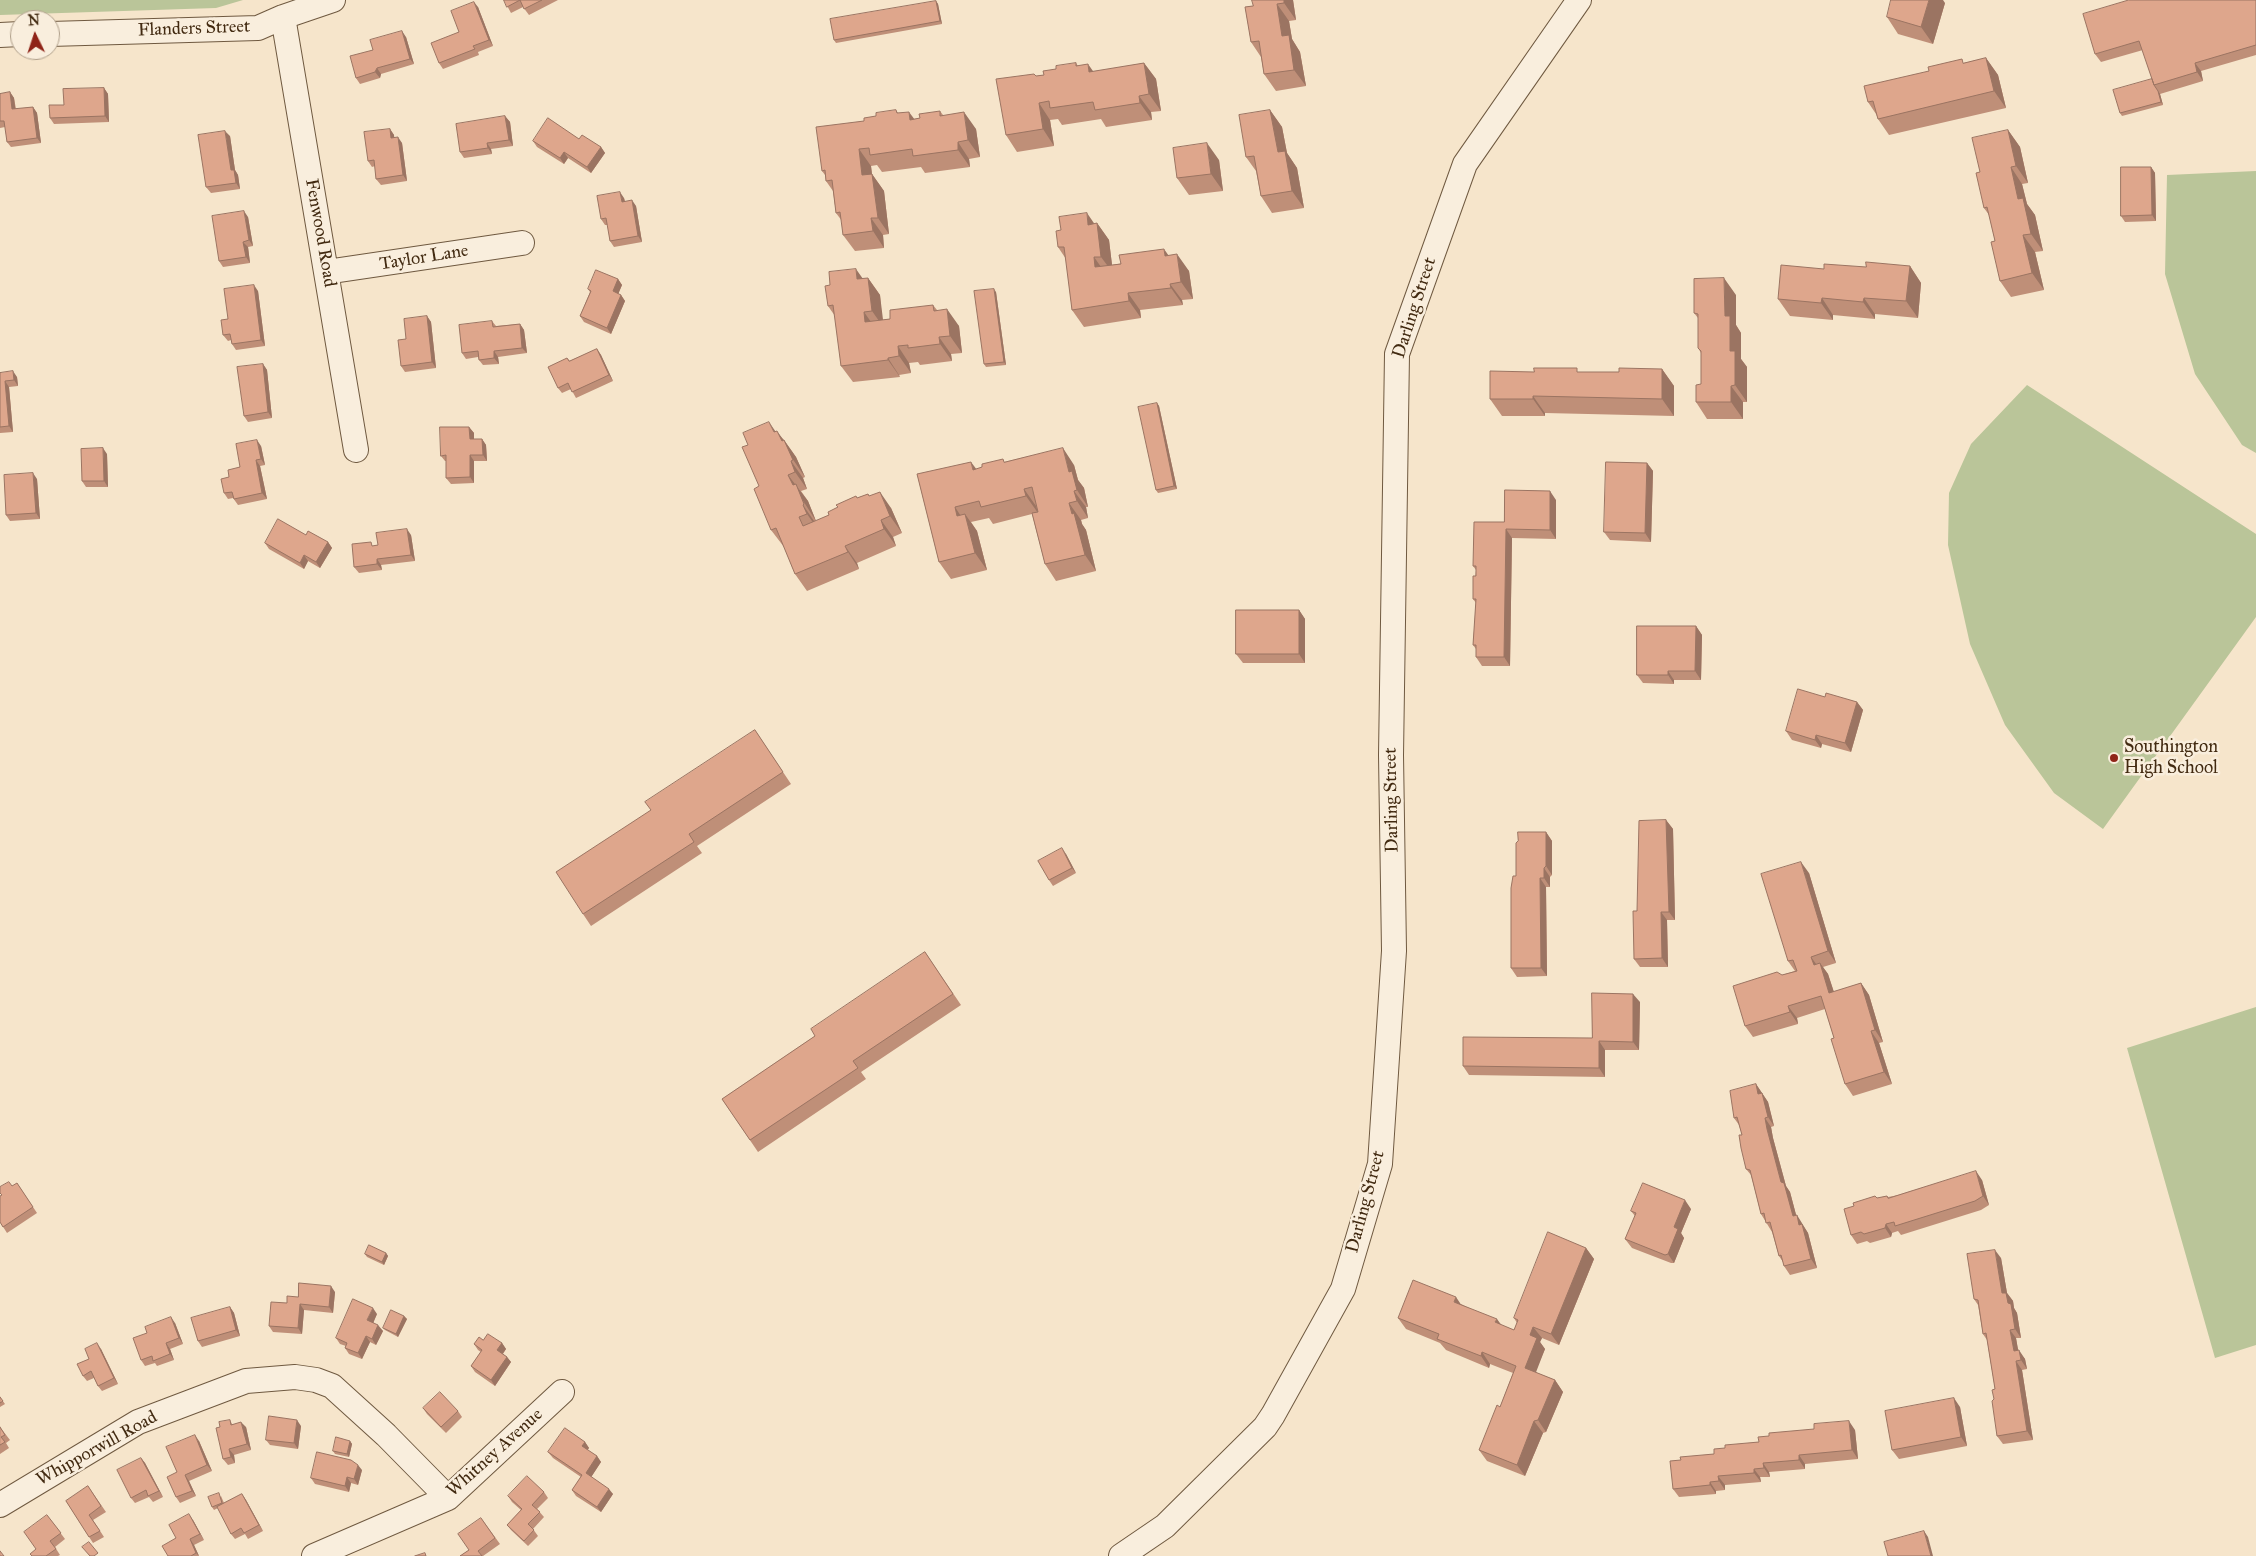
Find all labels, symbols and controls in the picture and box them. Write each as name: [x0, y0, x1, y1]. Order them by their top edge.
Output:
north arrow: [10, 10, 60, 60]
text: N: [27, 12, 41, 29]
street label: Flanders Street: [137, 16, 251, 42]
street label: Fenwood Road: [300, 177, 340, 289]
street label: Taylor Lane: [378, 240, 470, 276]
street label: Darling Street: [1389, 255, 1441, 361]
place label: Southington High School: [2124, 737, 2218, 780]
street label: Darling Street: [1380, 747, 1404, 853]
marker: Southington High School: [2108, 752, 2120, 764]
street label: Darling Street: [1342, 1148, 1390, 1256]
street label: Whitney Avenue: [442, 1404, 548, 1502]
street label: Whipporwill Road: [33, 1407, 161, 1491]

